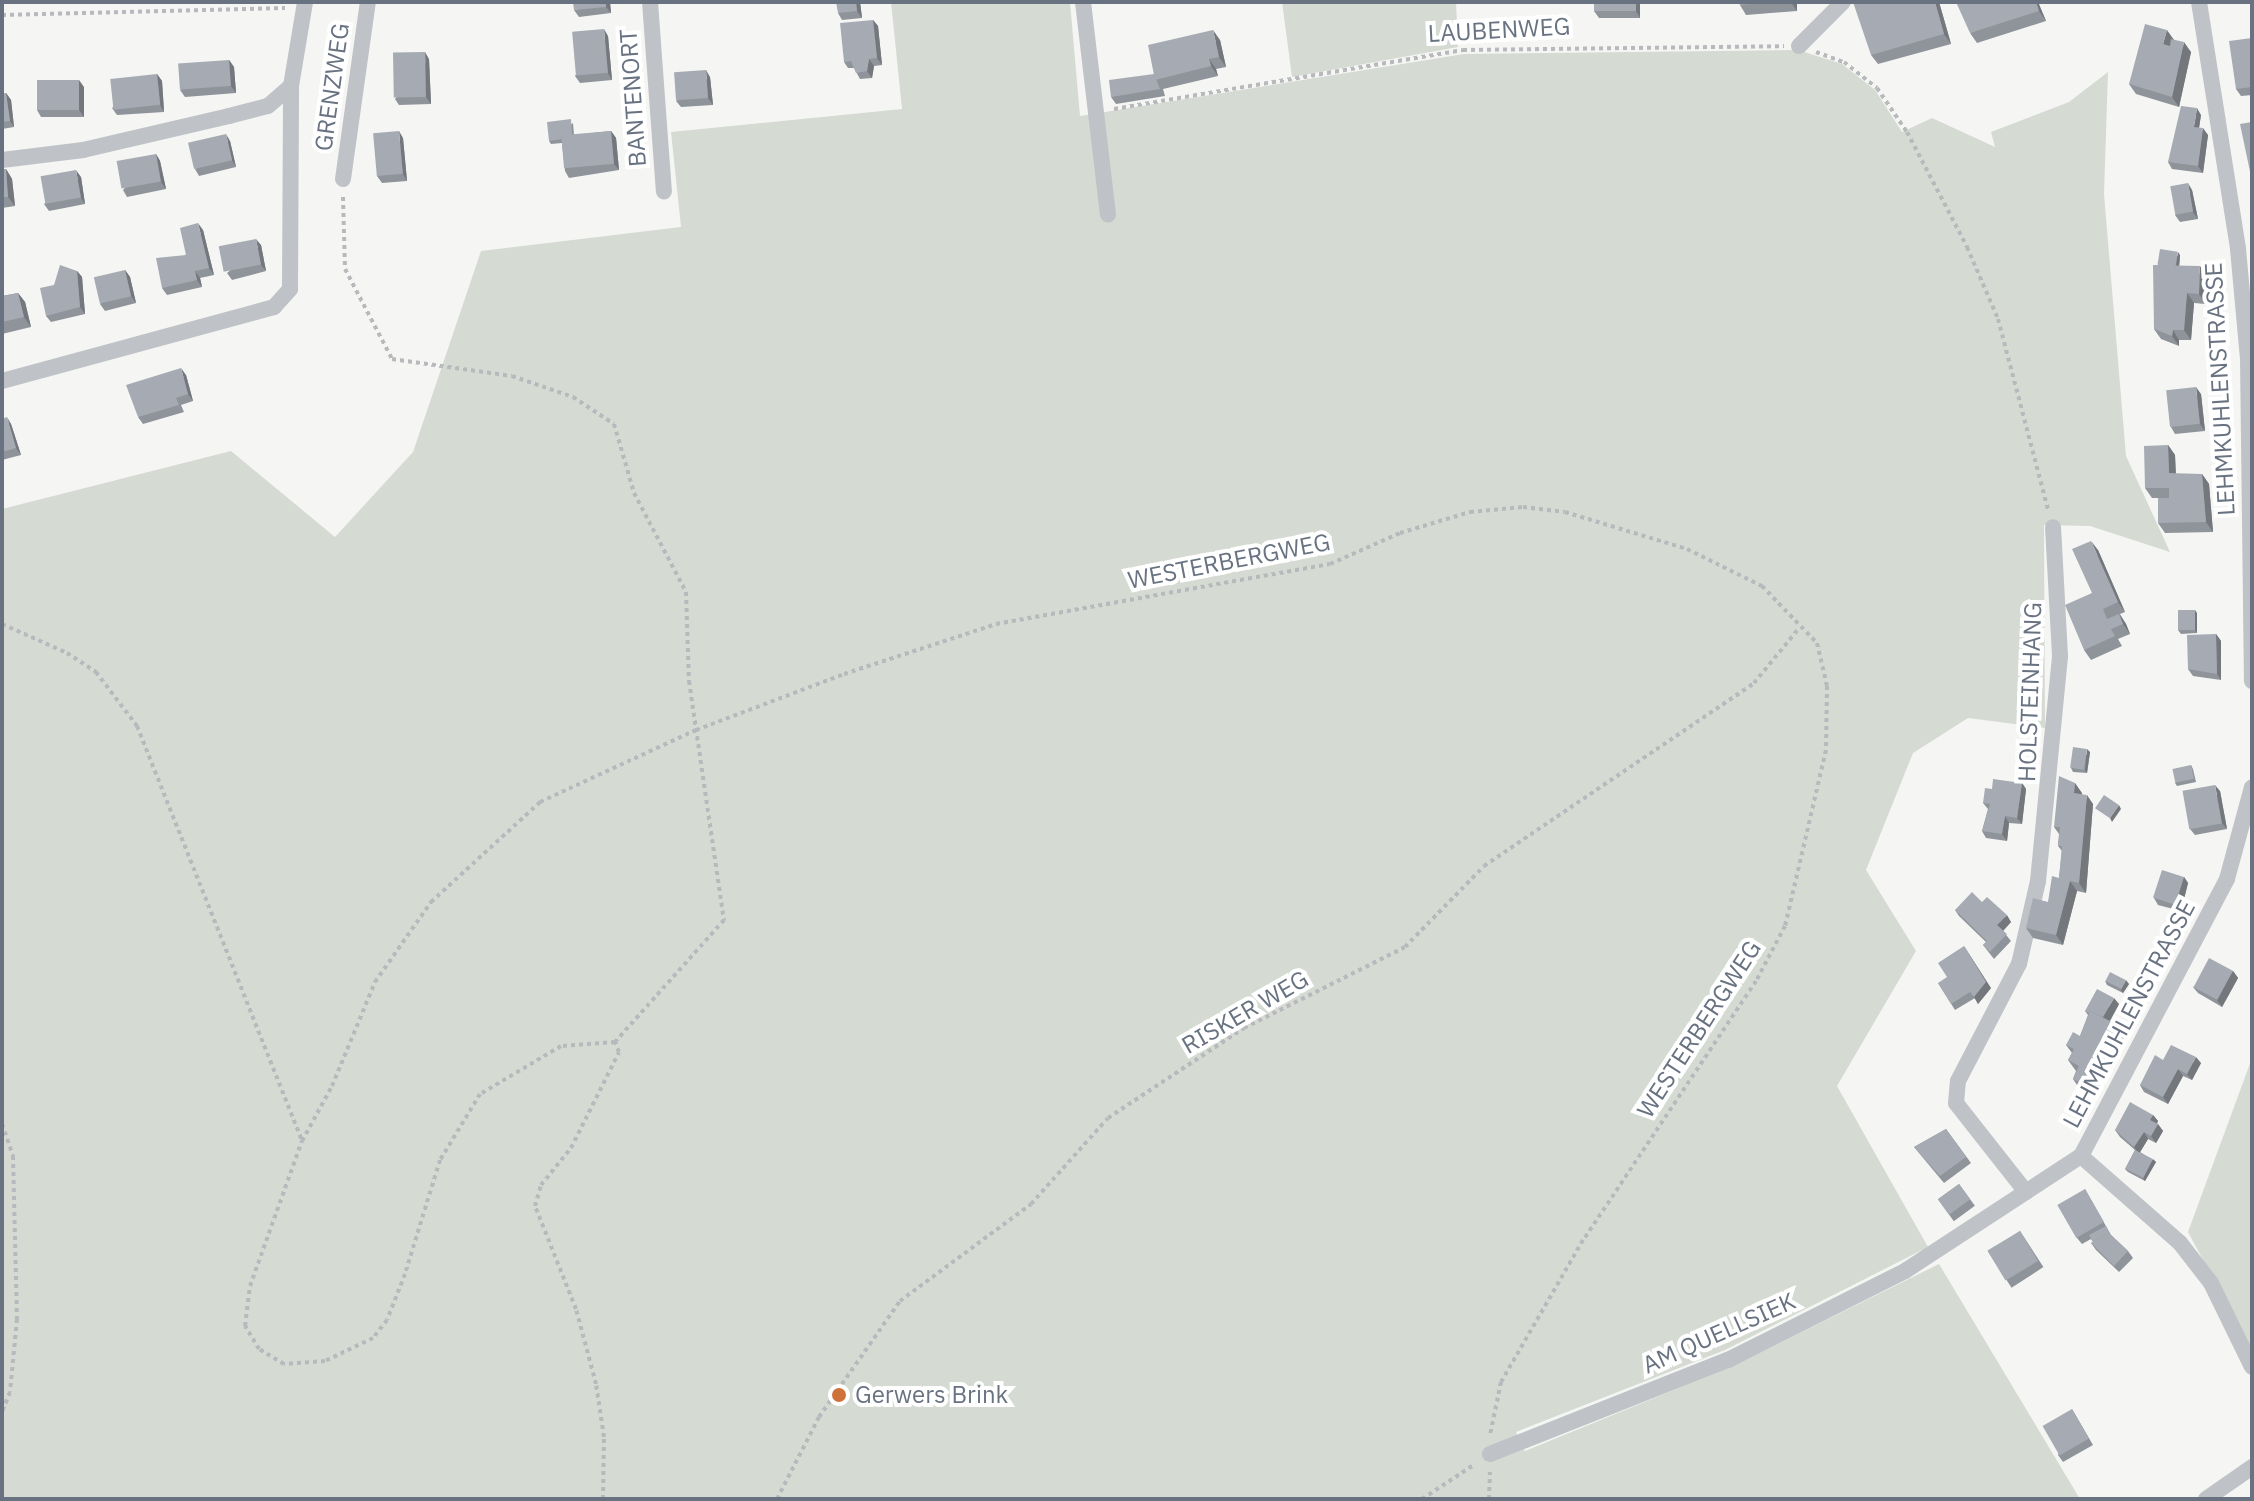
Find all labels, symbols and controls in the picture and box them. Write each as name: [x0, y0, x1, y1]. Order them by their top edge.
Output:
street label: LAUBENWEG: [1427, 12, 1571, 48]
street label: GRENZWEG: [309, 21, 355, 153]
street label: BANTENORT: [614, 28, 652, 168]
street label: LEHMKUHLENSTRASSE: [2199, 262, 2241, 516]
street label: WESTERBERGWEG: [1125, 527, 1333, 595]
street label: HOLSTEINHANG: [2012, 602, 2048, 782]
street label: LEHMKUHLENSTRASSE: [2057, 895, 2201, 1133]
street label: WESTERBERGWEG: [1631, 935, 1767, 1123]
street label: RISKER WEG: [1177, 964, 1313, 1060]
street label: AM QUELLSIEK: [1638, 1286, 1800, 1380]
place label: Gerwers Brink: [855, 1381, 1008, 1409]
marker: Gerwers Brink: [830, 1386, 848, 1404]

